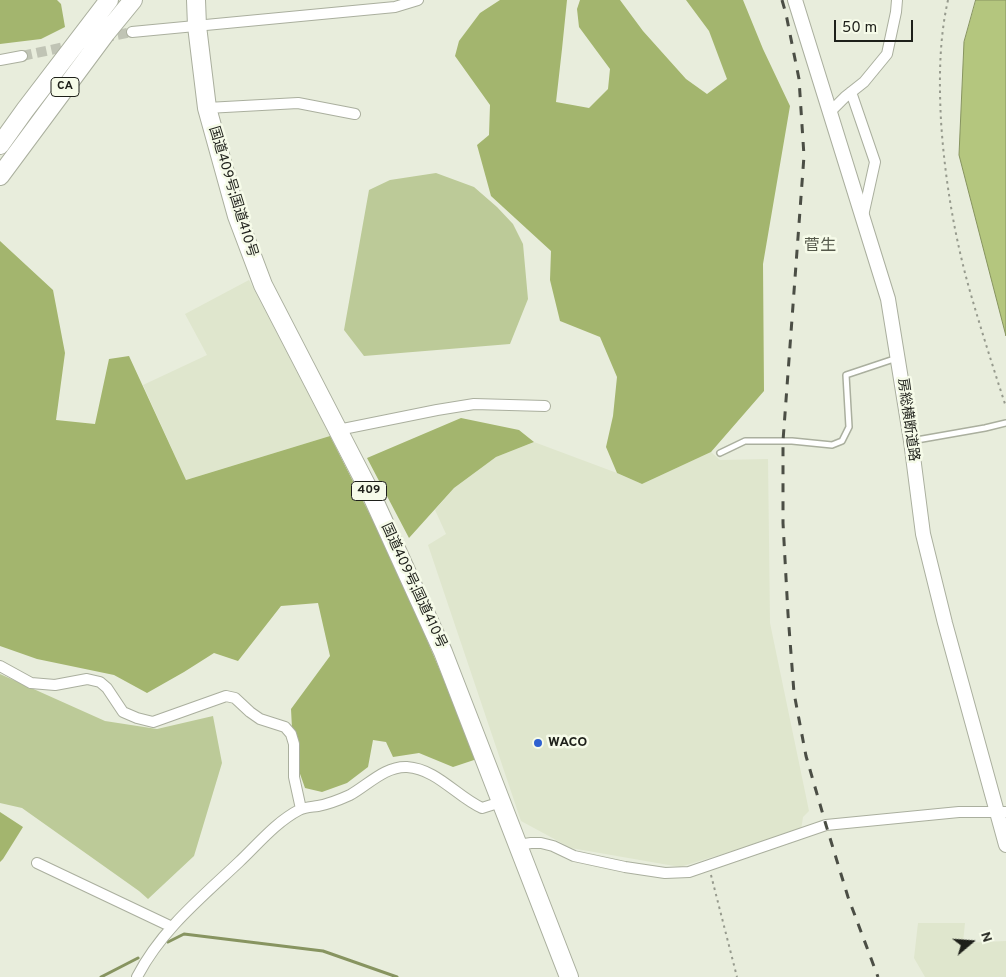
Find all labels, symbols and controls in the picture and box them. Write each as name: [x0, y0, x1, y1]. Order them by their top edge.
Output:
scale bar: [836, 10, 915, 42]
text: 50 m: [842, 19, 877, 38]
road number: CA: [51, 77, 79, 96]
street label: 国道409号;国道410号: [204, 124, 260, 260]
district label: 菅生: [804, 237, 836, 257]
street label: 房総横断道路: [893, 377, 921, 463]
road number: 409: [352, 482, 386, 501]
street label: 国道409号;国道410号: [377, 521, 449, 651]
place label: WACO: [548, 735, 587, 751]
marker: WACO: [532, 737, 544, 749]
north arrow: [946, 917, 996, 967]
text: N: [976, 930, 995, 945]

